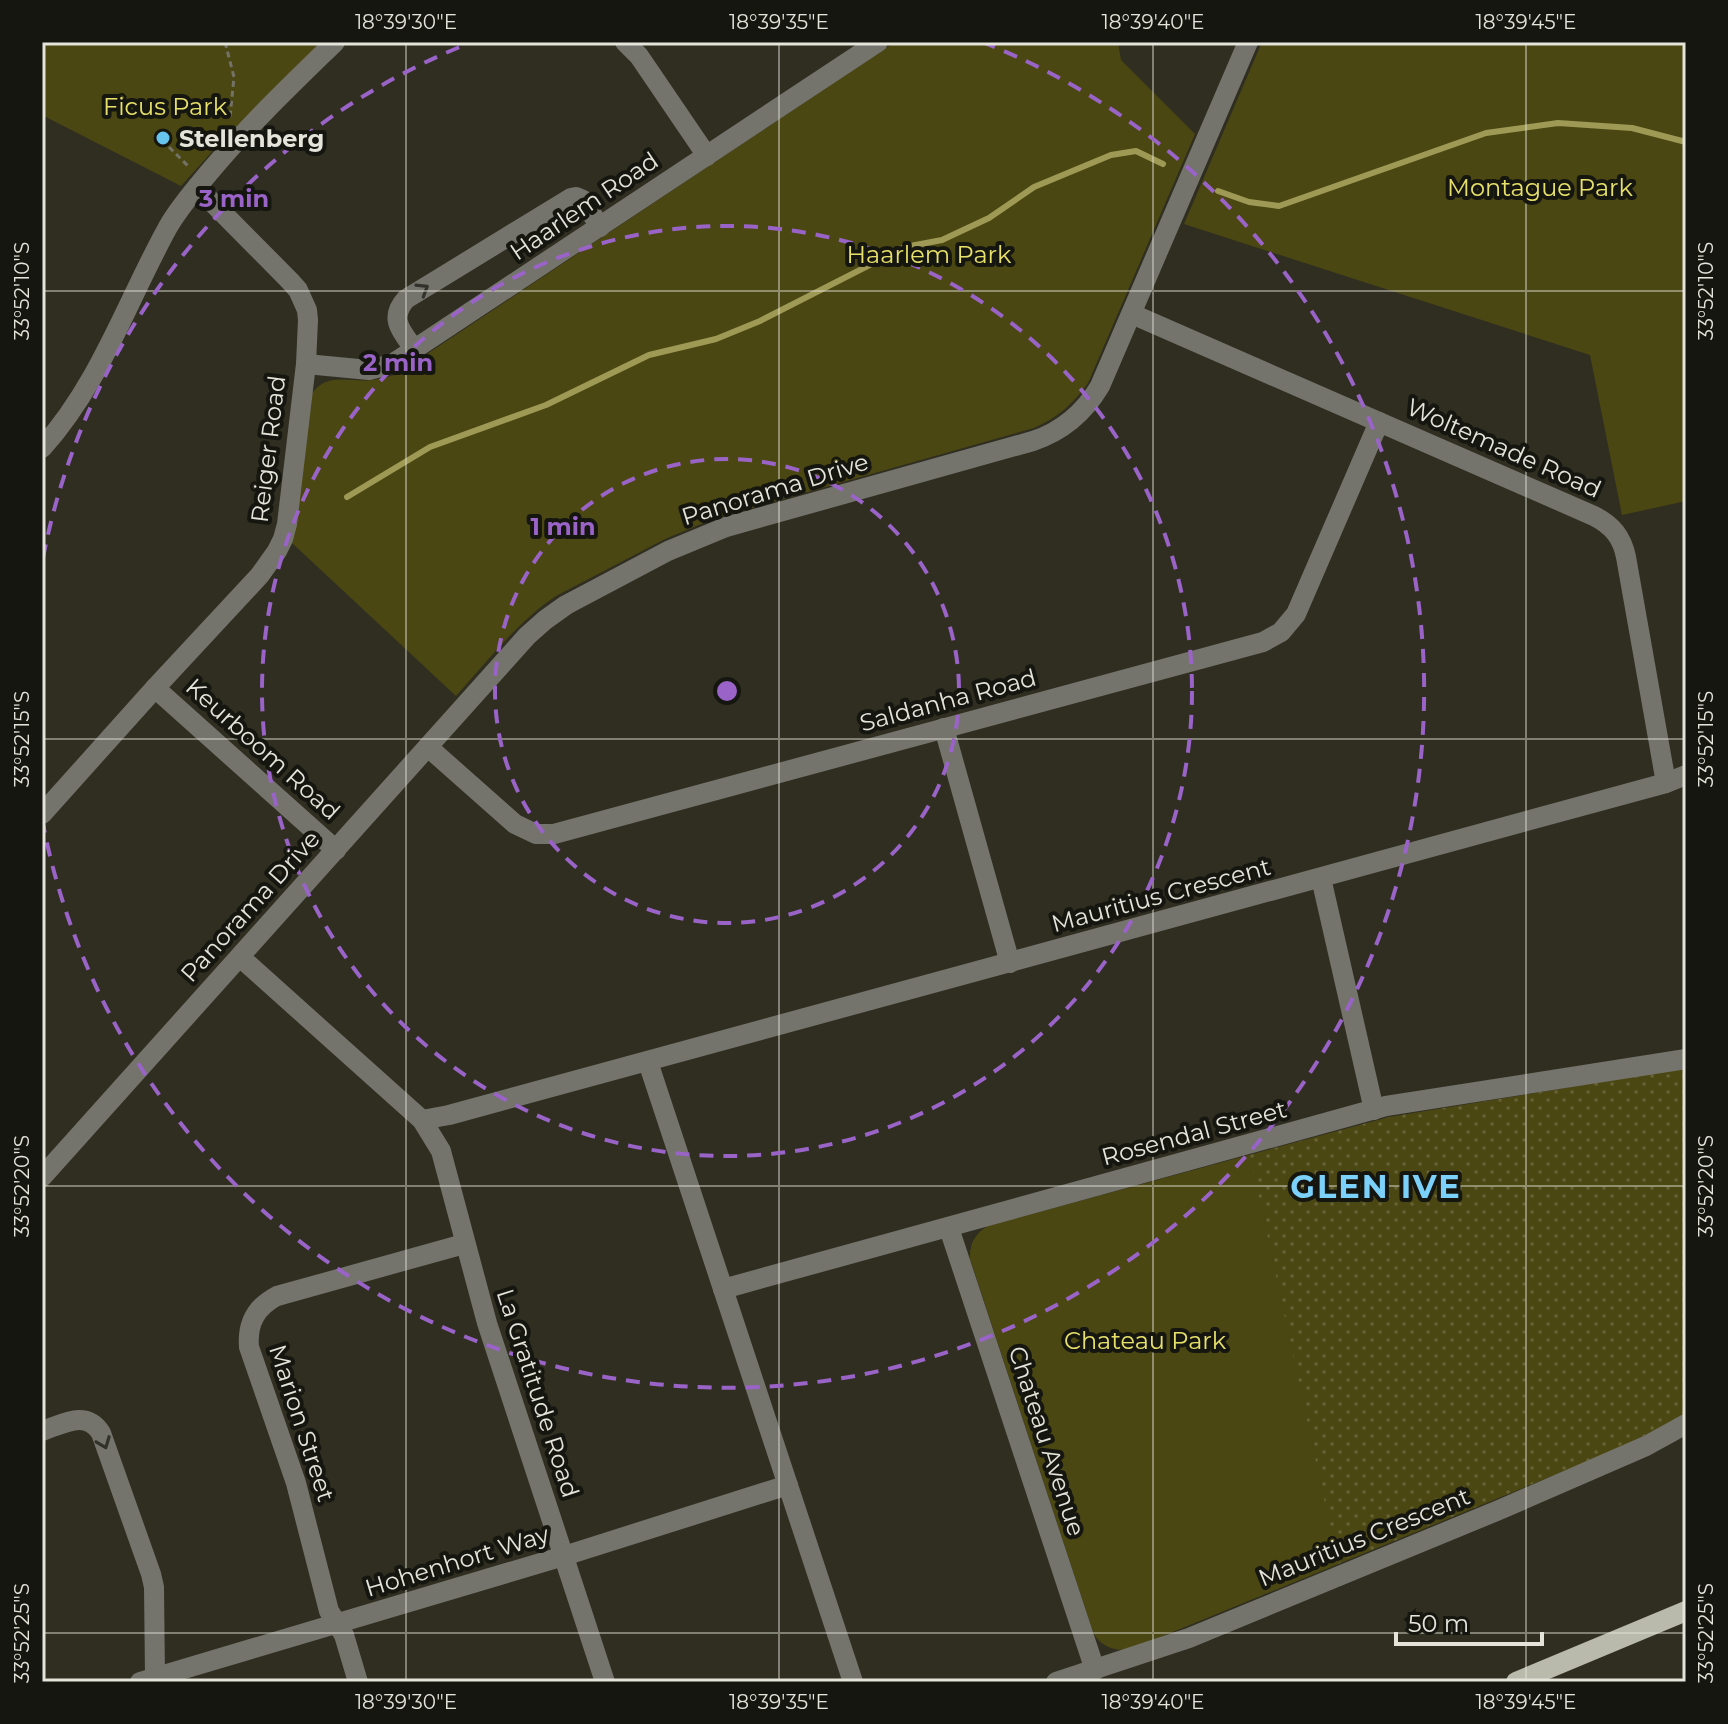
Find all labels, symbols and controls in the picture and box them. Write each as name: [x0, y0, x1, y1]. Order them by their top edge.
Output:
text: 18°39'30"E: [355, 10, 457, 34]
text: 18°39'35"E: [729, 10, 829, 34]
text: 18°39'40"E: [1102, 10, 1205, 34]
text: 18°39'45"E: [1476, 10, 1576, 34]
park label: Ficus Park: [103, 92, 228, 121]
place label: Stellenberg: [179, 124, 324, 153]
marker: Stellenberg: [154, 129, 172, 147]
street label: Haarlem Road: [504, 146, 664, 266]
park label: Montague Park: [1447, 173, 1634, 202]
text: 3 min: [198, 184, 269, 213]
park label: Haarlem Park: [847, 240, 1012, 269]
text: 33°52'10"S: [10, 242, 34, 340]
text: 33°52'10"S: [1694, 242, 1718, 340]
one-way arrow: [414, 284, 428, 299]
text: 2 min: [363, 348, 433, 377]
street label: Reiger Road: [245, 374, 291, 524]
street label: Woltemade Road: [1402, 392, 1606, 504]
street label: Panorama Drive: [678, 447, 872, 531]
text: 1 min: [530, 512, 596, 541]
street label: Saldanha Road: [857, 663, 1039, 737]
street label: Keurboom Road: [180, 672, 346, 826]
centre of rings: [713, 677, 741, 705]
text: 33°52'15"S: [10, 691, 34, 787]
text: 33°52'15"S: [1694, 691, 1718, 787]
street label: Panorama Drive: [174, 824, 326, 988]
street label: Mauritius Crescent: [1048, 852, 1274, 938]
street label: Rosendal Street: [1098, 1094, 1290, 1172]
text: 33°52'20"S: [10, 1135, 34, 1237]
text: 33°52'20"S: [1694, 1135, 1718, 1237]
district label: GLEN IVE: [1290, 1167, 1462, 1206]
street label: La Gratitude Road: [491, 1285, 585, 1501]
park label: Chateau Park: [1064, 1326, 1227, 1355]
street label: Marion Street: [263, 1341, 341, 1505]
street label: Chateau Avenue: [1003, 1342, 1091, 1540]
one-way arrow: [94, 1435, 111, 1449]
street label: Mauritius Crescent: [1254, 1481, 1474, 1593]
street label: Hohenhort Way: [362, 1519, 552, 1603]
text: 33°52'25"S: [10, 1583, 34, 1683]
text: 33°52'25"S: [1694, 1583, 1718, 1683]
scale bar: [1396, 1596, 1542, 1646]
text: 50 m: [1408, 1609, 1469, 1638]
text: 18°39'30"E: [355, 1690, 457, 1714]
text: 18°39'35"E: [729, 1690, 829, 1714]
text: 18°39'40"E: [1102, 1690, 1205, 1714]
text: 18°39'45"E: [1476, 1690, 1576, 1714]

